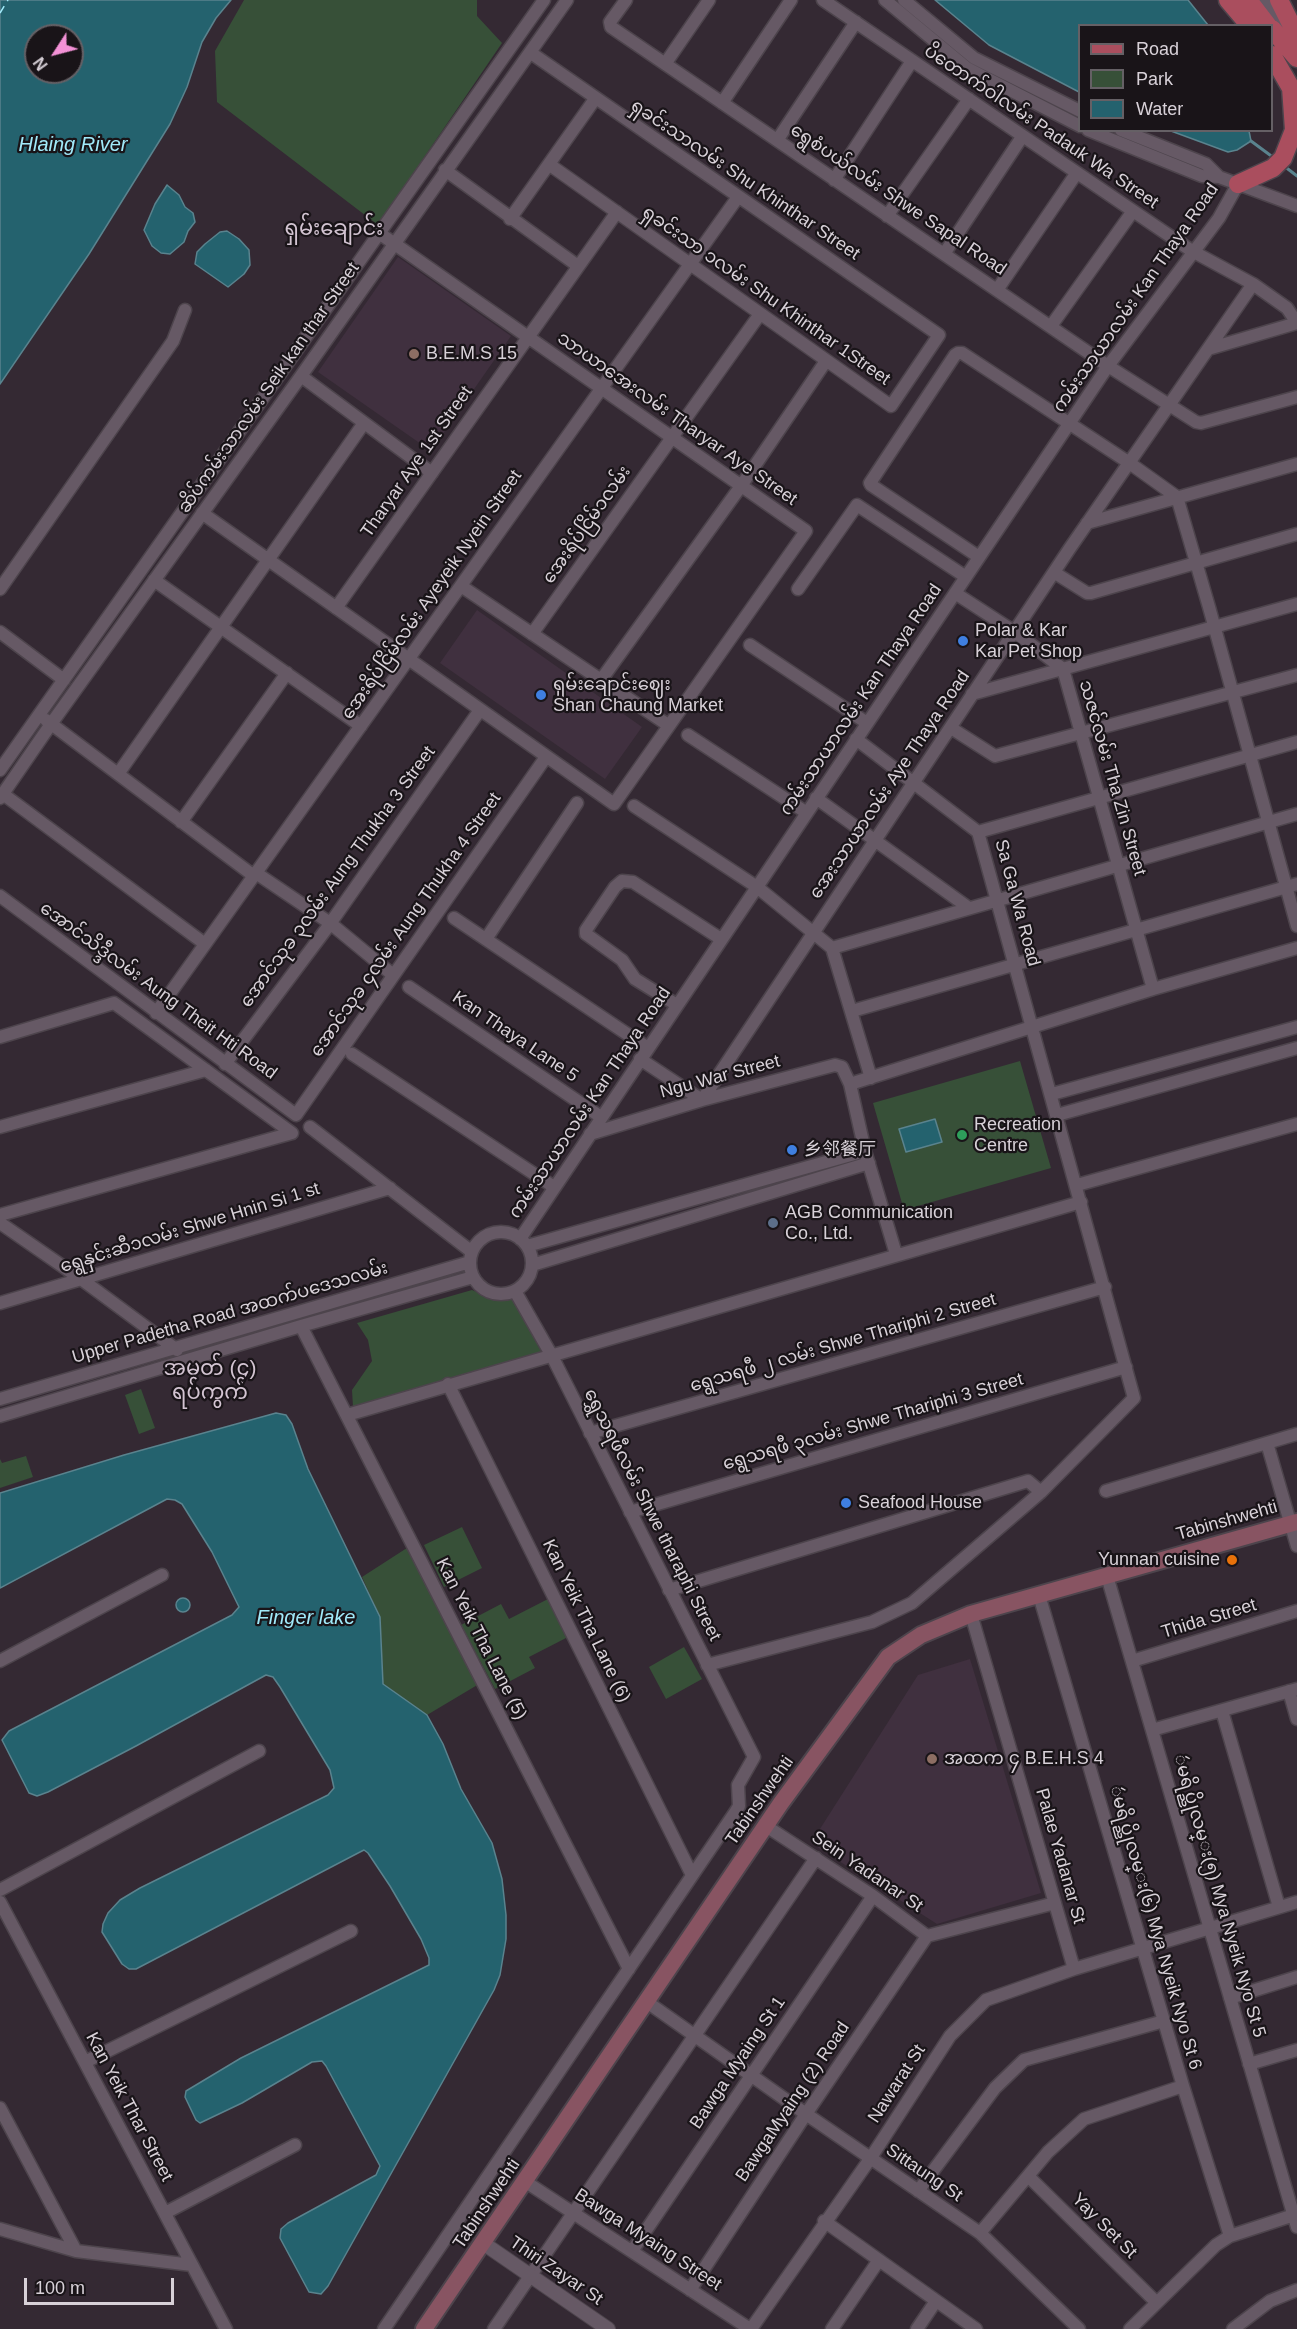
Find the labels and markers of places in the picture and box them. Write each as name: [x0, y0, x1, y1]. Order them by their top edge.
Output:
place label: B.E.M.S 15: [426, 343, 517, 365]
marker: B.E.M.S 15: [407, 347, 421, 361]
place label: Polar & Kar Kar Pet Shop: [975, 620, 1082, 662]
marker: Polar & Kar Kar Pet Shop: [956, 634, 970, 648]
place label: ရှမ်းချောင်းဈေး Shan Chaung Market: [553, 674, 723, 716]
marker: ရှမ်းချောင်းဈေး Shan Chaung Market: [534, 688, 548, 702]
place label: Recreation Centre: [974, 1114, 1061, 1156]
marker: Recreation Centre: [955, 1128, 969, 1142]
place label: 乡邻餐厅: [804, 1139, 876, 1161]
marker: 乡邻餐厅: [785, 1143, 799, 1157]
place label: AGB Communication Co., Ltd.: [785, 1202, 953, 1244]
marker: AGB Communication Co., Ltd.: [766, 1216, 780, 1230]
place label: Seafood House: [858, 1492, 982, 1514]
marker: Seafood House: [839, 1496, 853, 1510]
place label: Yunnan cuisine: [1098, 1549, 1220, 1571]
marker: Yunnan cuisine: [1225, 1553, 1239, 1567]
place label: အထက ၄ B.E.H.S 4: [944, 1748, 1104, 1770]
marker: အထက ၄ B.E.H.S 4: [925, 1752, 939, 1766]

